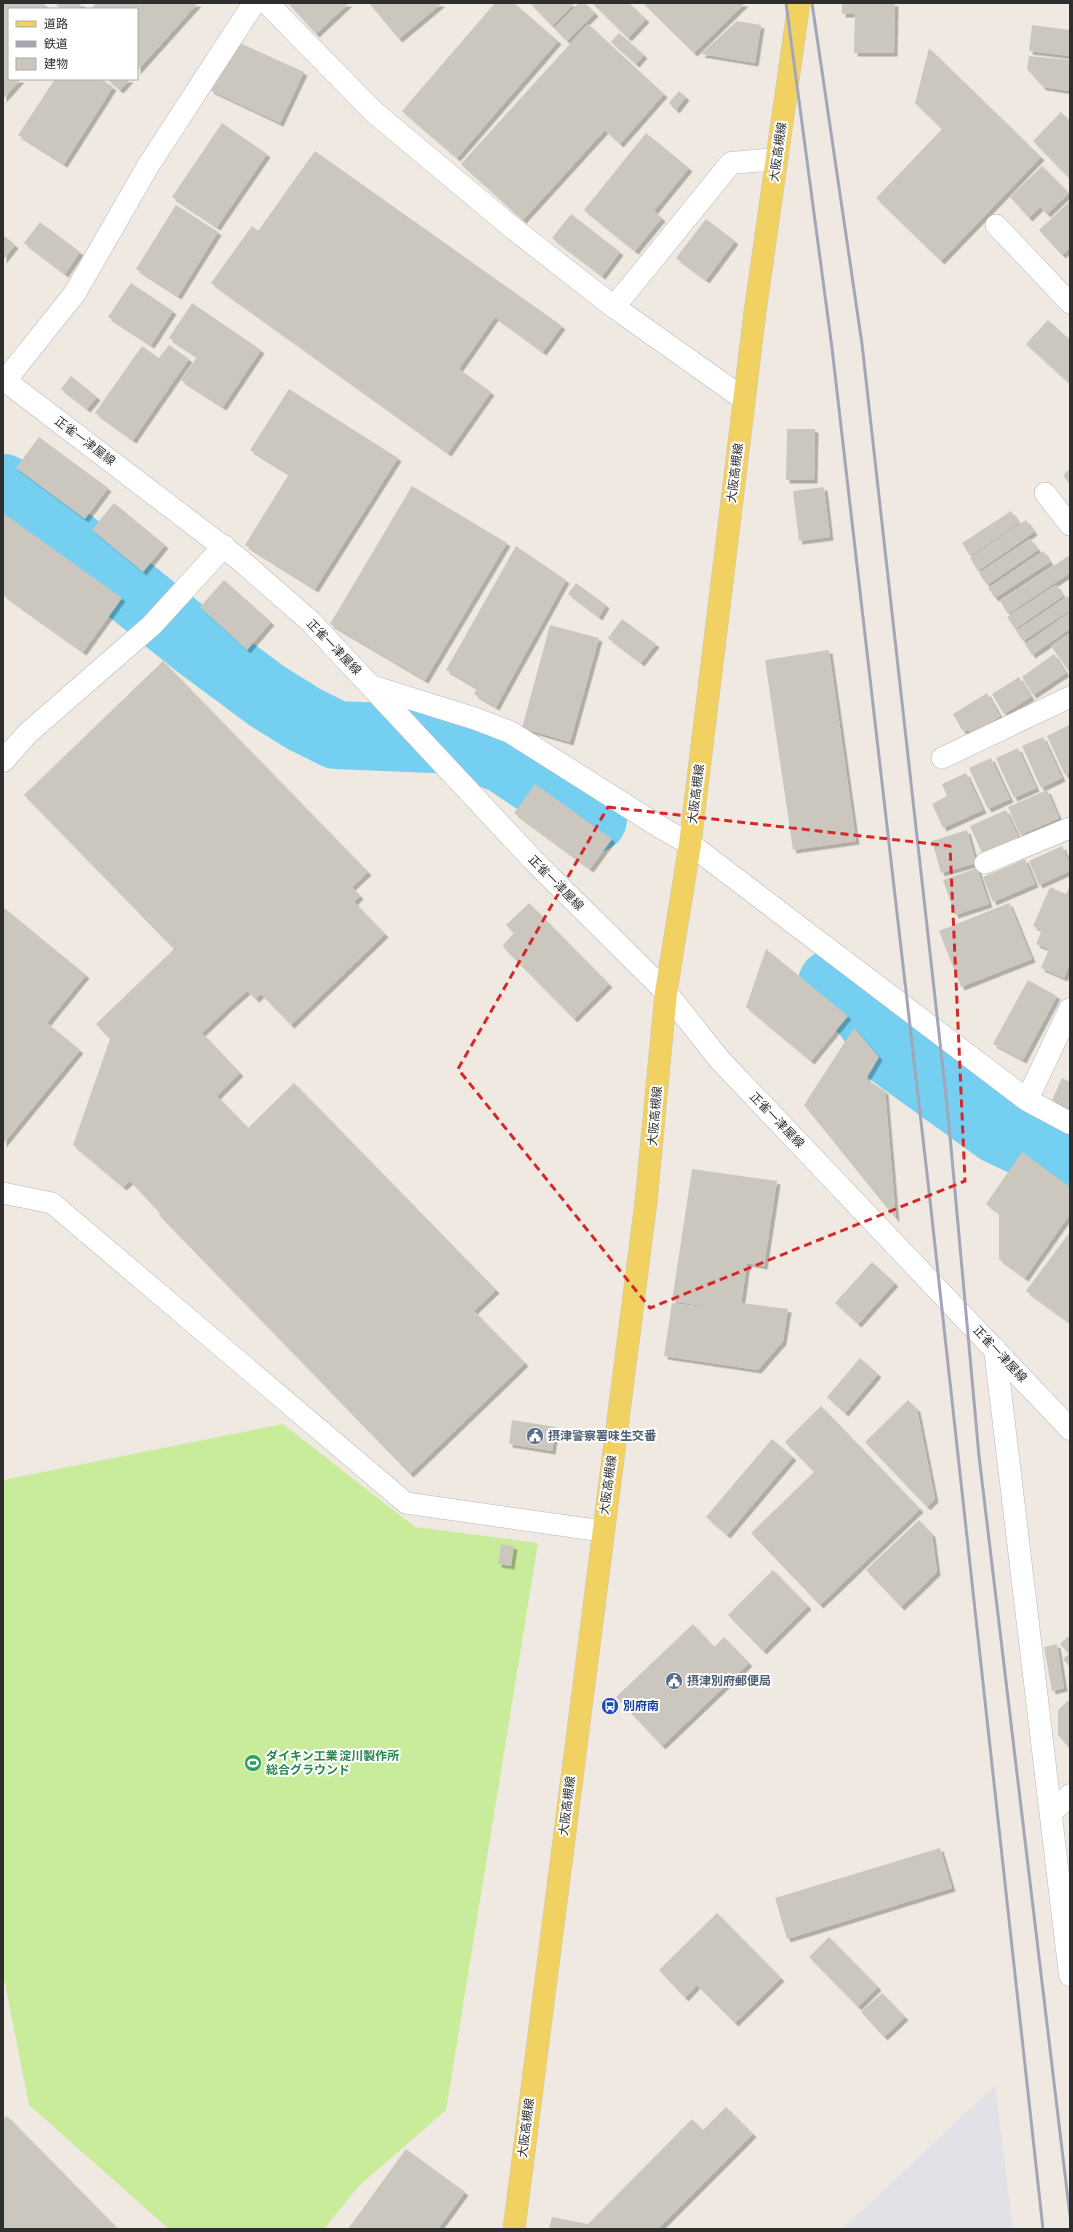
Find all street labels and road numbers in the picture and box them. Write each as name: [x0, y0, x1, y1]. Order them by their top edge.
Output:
street label: 大阪高槻線: [767, 121, 789, 183]
street label: 正雀一津屋線: [52, 414, 118, 468]
street label: 大阪高槻線: [724, 442, 746, 504]
street label: 正雀一津屋線: [304, 616, 364, 678]
street label: 大阪高槻線: [685, 763, 707, 825]
street label: 正雀一津屋線: [526, 853, 586, 913]
street label: 大阪高槻線: [645, 1085, 665, 1147]
street label: 正雀一津屋線: [747, 1089, 807, 1151]
street label: 正雀一津屋線: [970, 1323, 1030, 1385]
street label: 大阪高槻線: [597, 1454, 619, 1516]
street label: 大阪高槻線: [556, 1775, 578, 1837]
street label: 大阪高槻線: [515, 2097, 537, 2159]

